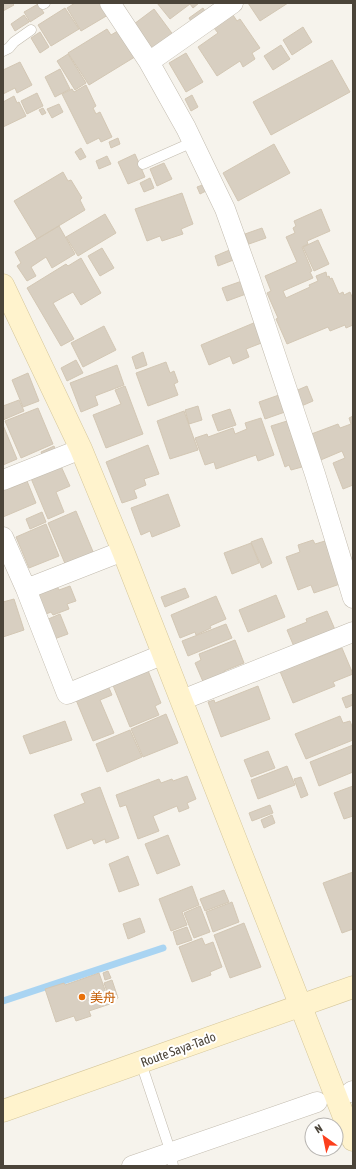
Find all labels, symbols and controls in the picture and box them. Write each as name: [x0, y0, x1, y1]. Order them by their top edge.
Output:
place label: 美舟: [90, 990, 116, 1005]
marker: 美舟: [77, 992, 87, 1002]
street label: Route Saya-Tado: [139, 1029, 218, 1070]
north arrow: [304, 1117, 344, 1157]
text: N: [313, 1122, 325, 1135]

